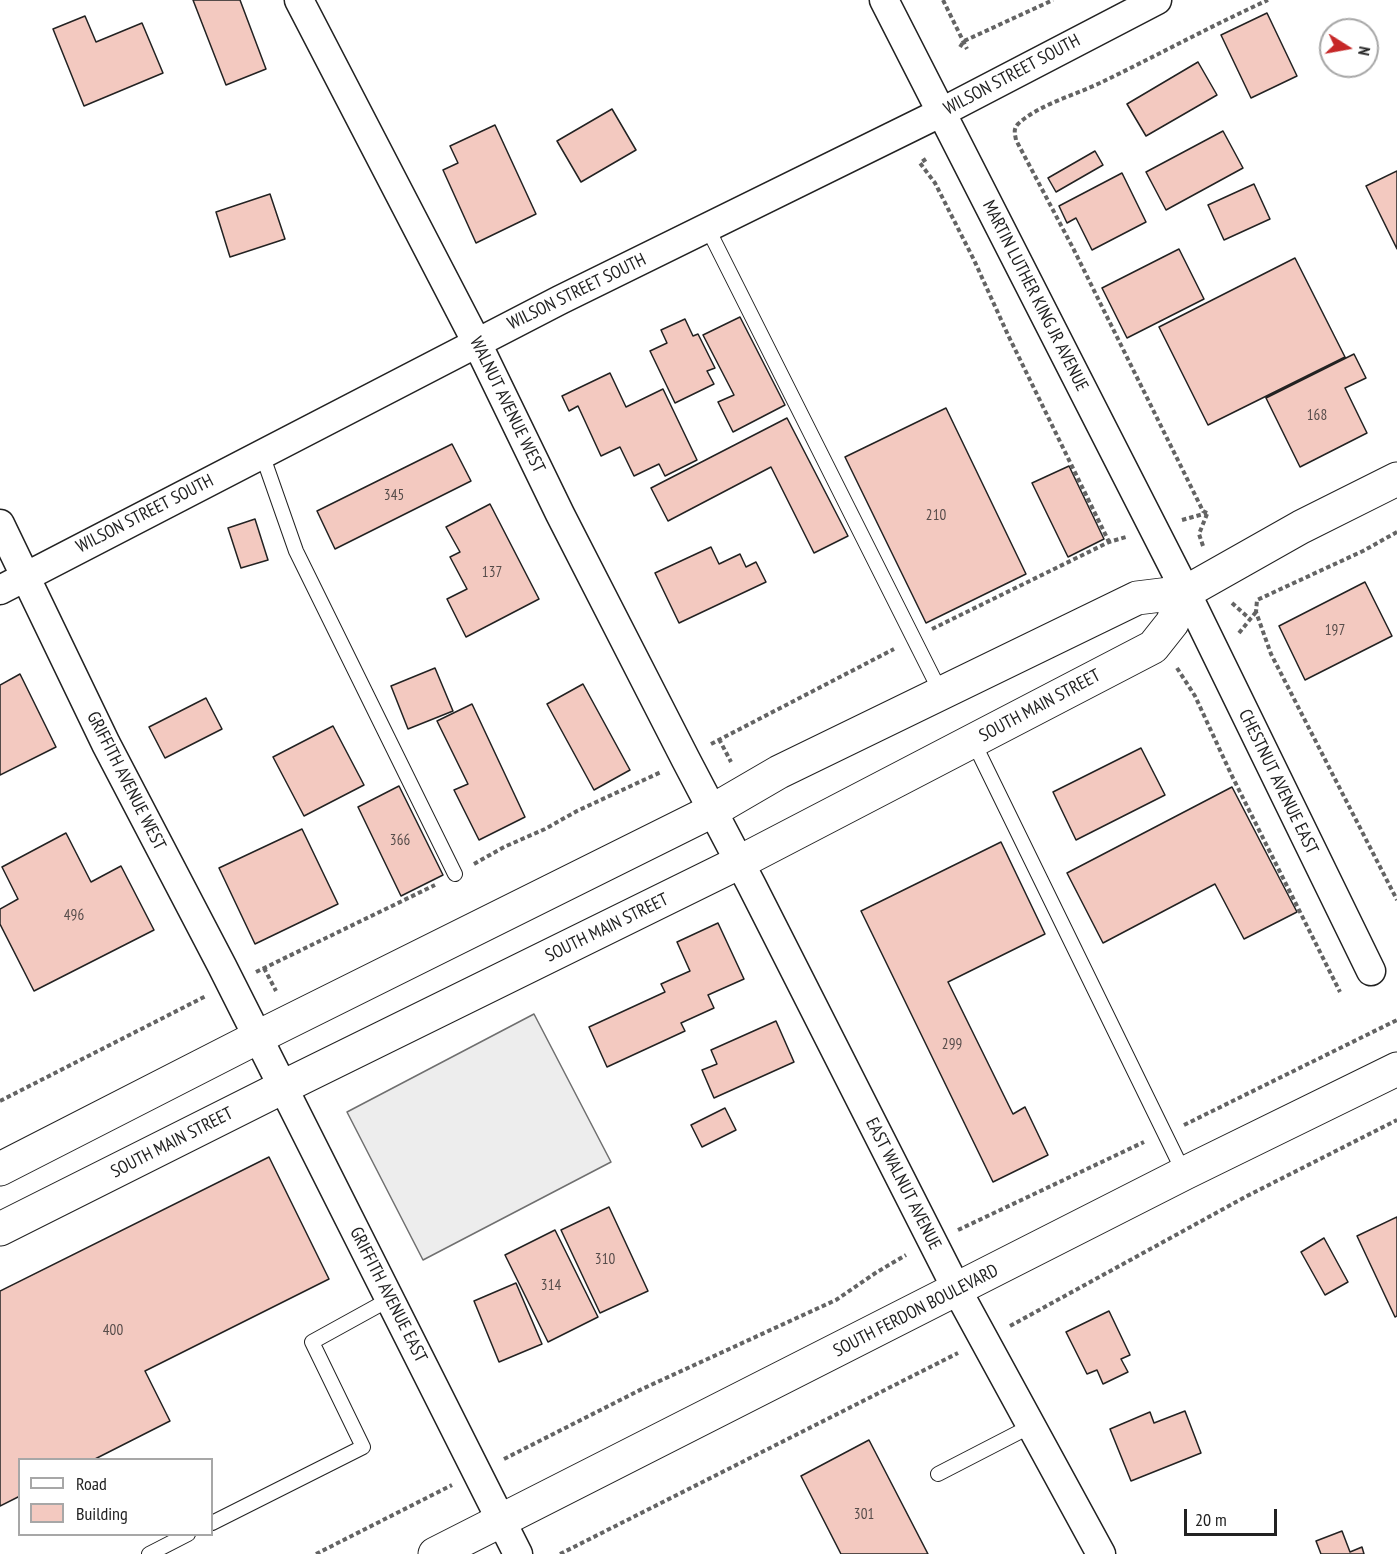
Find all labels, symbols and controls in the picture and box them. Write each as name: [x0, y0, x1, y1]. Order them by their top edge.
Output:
north arrow: [1319, 18, 1379, 78]
street label: WILSON STREET SOUTH: [940, 30, 1084, 120]
text: N: [1354, 45, 1375, 57]
street label: MARTIN LUTHER KING JR AVENUE: [977, 197, 1093, 395]
street label: WILSON STREET SOUTH: [504, 249, 650, 335]
street label: WALNUT AVENUE WEST: [465, 333, 549, 477]
house number: 168: [1307, 407, 1327, 425]
street label: WILSON STREET SOUTH: [73, 470, 217, 558]
house number: 345: [384, 487, 404, 505]
house number: 210: [926, 507, 946, 525]
house number: 137: [482, 564, 502, 582]
house number: 197: [1325, 622, 1345, 640]
street label: SOUTH MAIN STREET: [976, 665, 1104, 747]
street label: CHESTNUT AVENUE EAST: [1233, 706, 1323, 858]
street label: GRIFFITH AVENUE WEST: [82, 708, 170, 854]
house number: 366: [390, 832, 410, 850]
street label: SOUTH MAIN STREET: [542, 889, 672, 967]
house number: 496: [64, 907, 84, 925]
house number: 299: [942, 1036, 962, 1054]
street label: SOUTH MAIN STREET: [107, 1103, 237, 1183]
street label: EAST WALNUT AVENUE: [860, 1114, 946, 1254]
street label: GRIFFITH AVENUE EAST: [345, 1224, 431, 1366]
house number: 310: [595, 1251, 615, 1269]
street label: SOUTH FERDON BOULEVARD: [830, 1260, 1002, 1362]
house number: 314: [541, 1277, 561, 1295]
house number: 400: [103, 1322, 123, 1340]
legend: [18, 1458, 213, 1536]
text: Road: [76, 1472, 107, 1495]
scale bar: [1187, 1497, 1280, 1535]
text: Building: [76, 1502, 128, 1525]
house number: 301: [854, 1506, 874, 1524]
text: 20 m: [1195, 1508, 1227, 1531]

